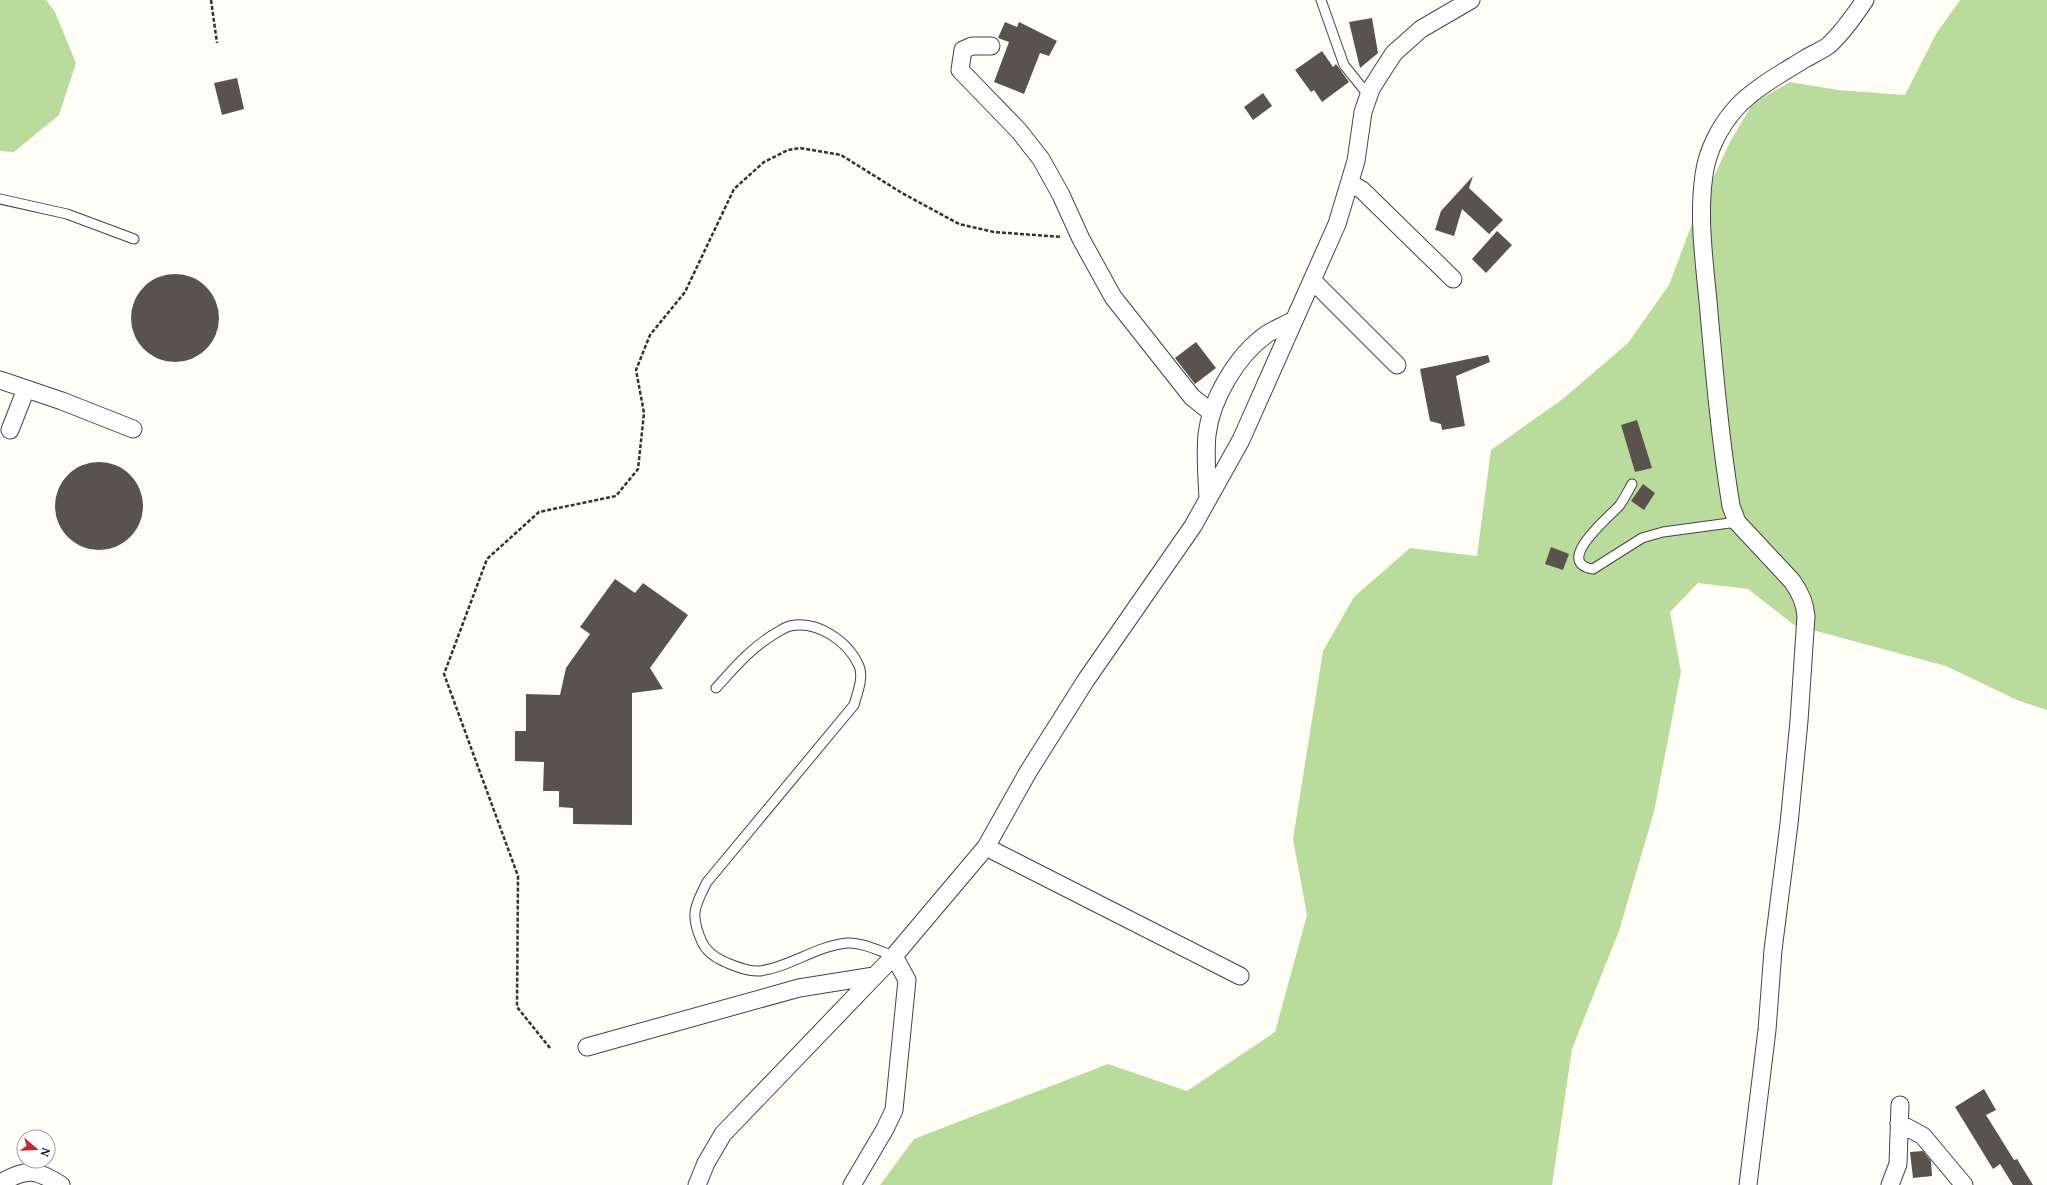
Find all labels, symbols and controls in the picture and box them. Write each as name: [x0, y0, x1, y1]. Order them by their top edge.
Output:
north arrow: [16, 1129, 56, 1169]
text: N: [37, 1146, 53, 1159]

